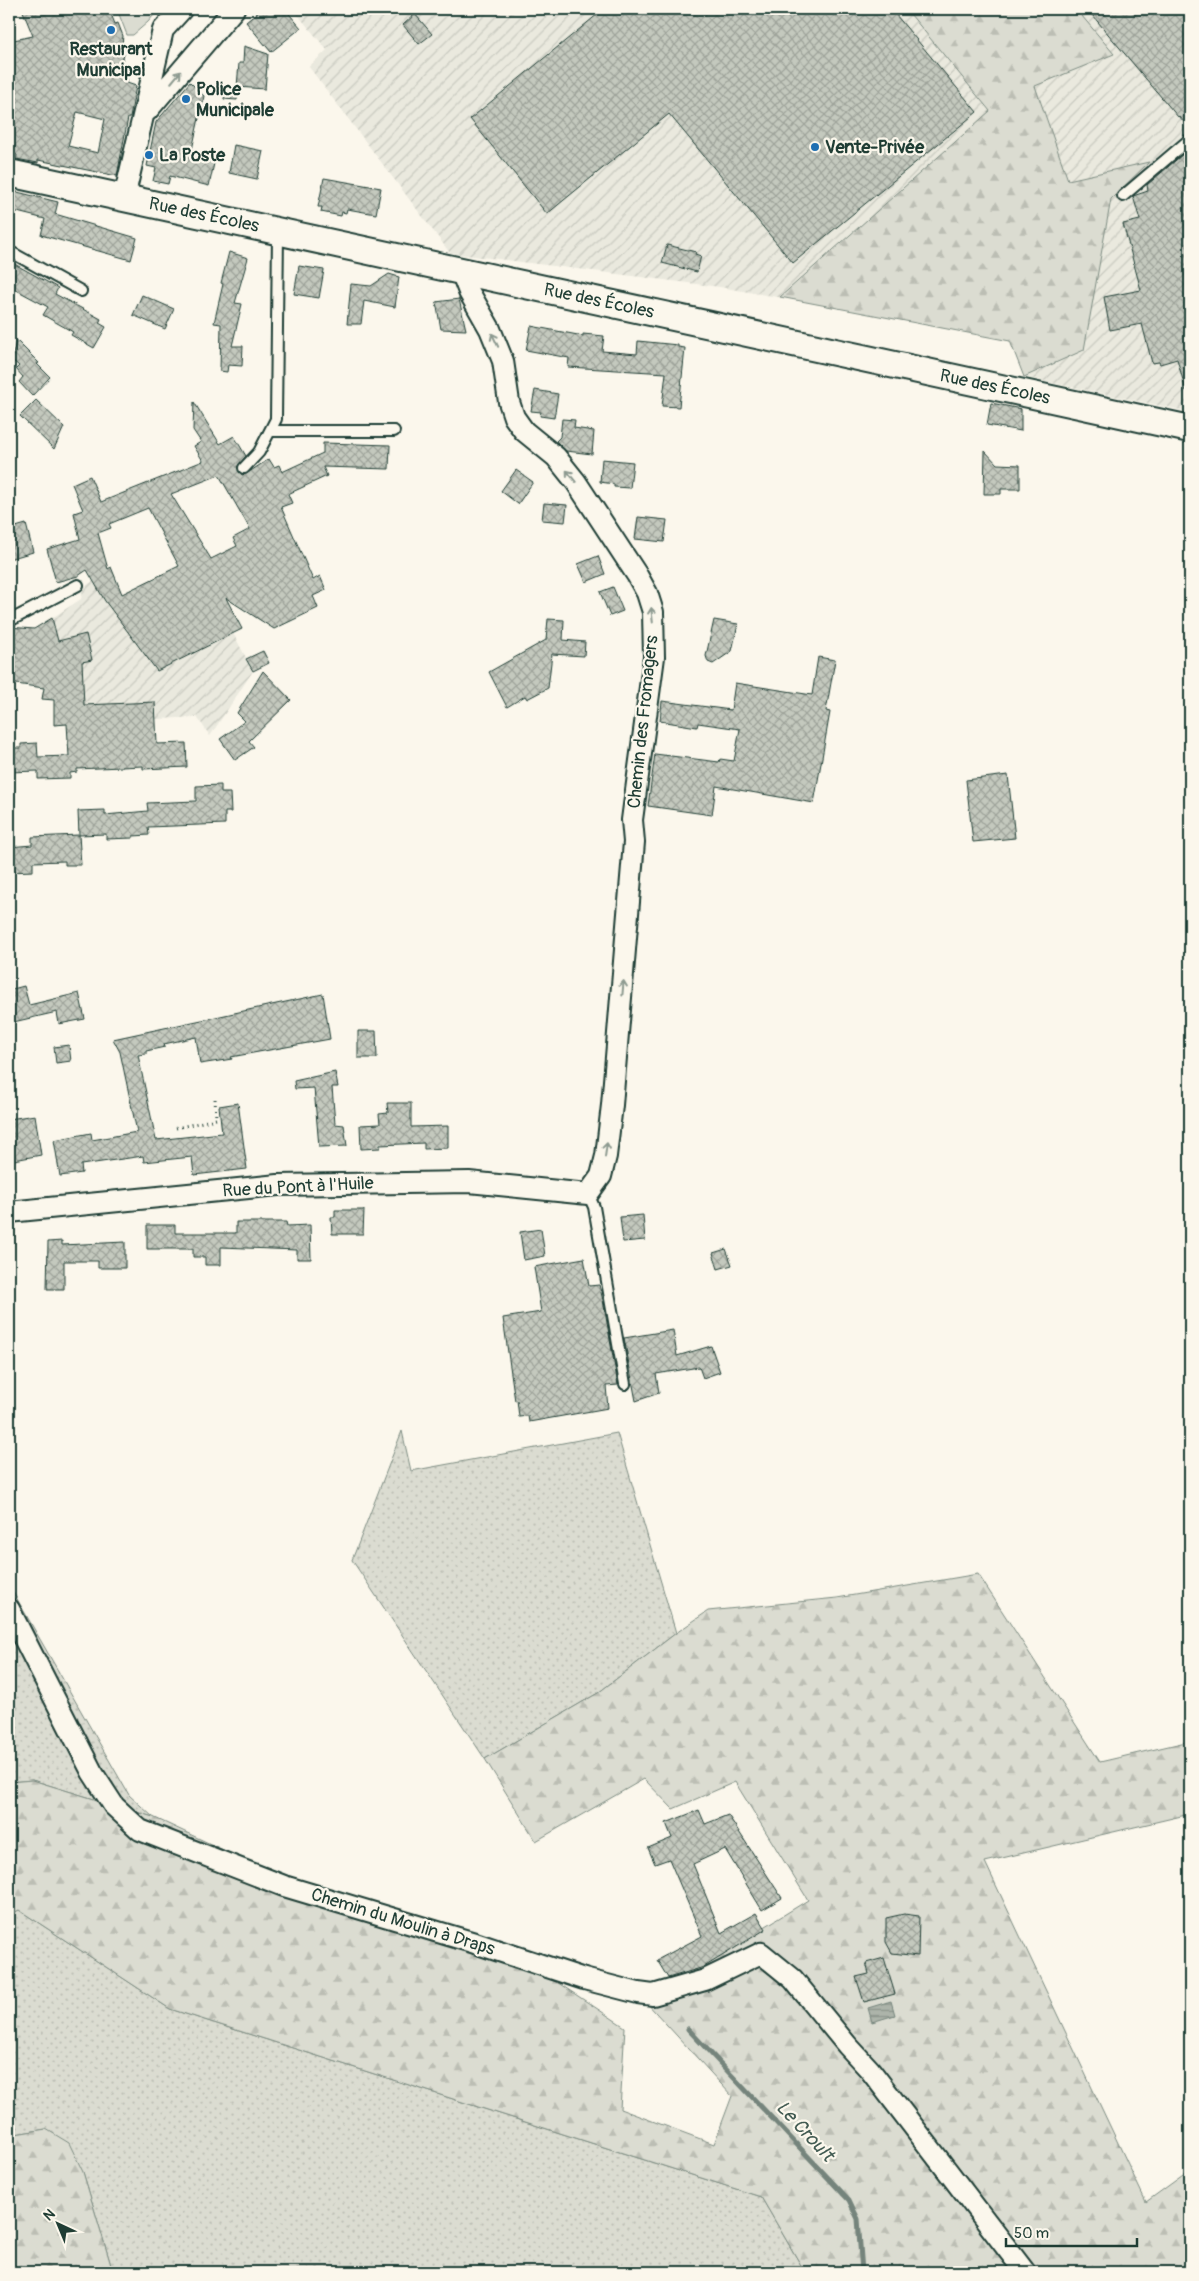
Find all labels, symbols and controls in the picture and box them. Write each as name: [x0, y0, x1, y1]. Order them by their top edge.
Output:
marker: Restaurant Municipal: [105, 24, 117, 36]
place label: Restaurant Municipal: [69, 38, 153, 82]
one-way arrow: [170, 71, 182, 84]
place label: Police Municipale: [196, 78, 275, 122]
marker: Police Municipale: [180, 93, 192, 105]
place label: Vente-Privée: [825, 136, 925, 159]
marker: Vente-Privée: [809, 141, 821, 153]
place label: La Poste: [159, 144, 226, 167]
marker: La Poste: [143, 149, 155, 161]
street label: Rue des Écoles: [147, 192, 261, 238]
street label: Rue des Écoles: [542, 278, 656, 324]
one-way arrow: [490, 333, 499, 348]
street label: Rue des Écoles: [938, 364, 1052, 410]
one-way arrow: [566, 470, 577, 483]
one-way arrow: [647, 607, 657, 623]
street label: Chemin des Fromagers: [622, 634, 664, 810]
one-way arrow: [618, 981, 628, 997]
one-way arrow: [602, 1142, 612, 1158]
street label: Rue du Pont à l'Huile: [222, 1172, 374, 1202]
street label: Chemin du Moulin à Draps: [308, 1883, 498, 1961]
water label: Le Croult: [771, 2096, 841, 2168]
north arrow: [32, 2198, 82, 2248]
text: N: [40, 2206, 59, 2224]
scale bar: [1006, 2216, 1138, 2248]
text: 50 m: [1014, 2224, 1049, 2243]

